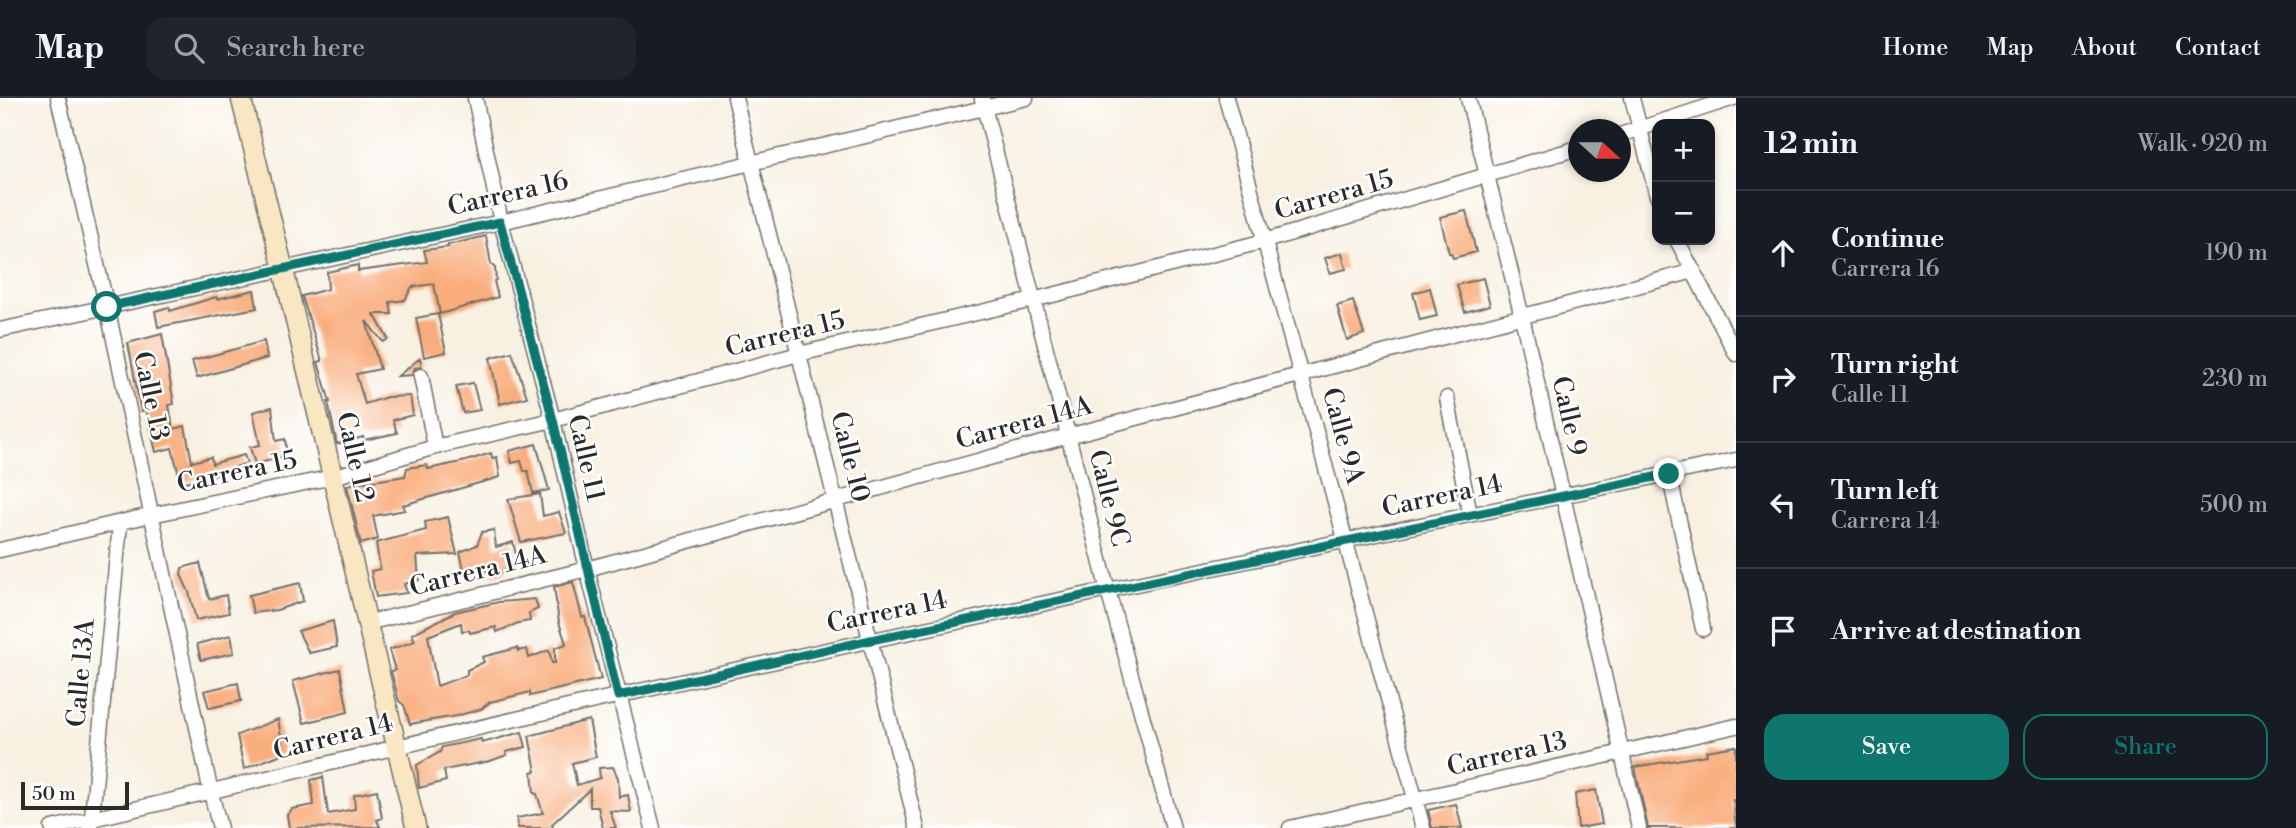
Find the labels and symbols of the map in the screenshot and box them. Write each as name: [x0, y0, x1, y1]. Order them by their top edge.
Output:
north arrow: [1568, 119, 1631, 182]
street label: Carrera 15: [1271, 163, 1397, 227]
street label: Carrera 16: [445, 165, 571, 223]
route start: [91, 291, 122, 322]
street label: Carrera 15: [722, 304, 848, 364]
street label: Calle 13: [126, 348, 176, 444]
street label: Calle 9: [1544, 373, 1594, 459]
street label: Calle 9A: [1315, 384, 1371, 489]
street label: Carrera 14A: [952, 389, 1097, 457]
street label: Calle 10: [823, 408, 877, 506]
street label: Calle 12: [329, 409, 381, 505]
street label: Calle 11: [560, 411, 612, 505]
street label: Carrera 15: [174, 444, 300, 500]
street label: Calle 9C: [1082, 446, 1136, 550]
route end: [1653, 458, 1684, 489]
street label: Carrera 14: [1379, 468, 1505, 524]
street label: Carrera 14A: [406, 538, 551, 603]
street label: Carrera 14: [824, 584, 950, 640]
street label: Calle 13A: [60, 617, 102, 728]
street label: Carrera 14: [270, 707, 396, 767]
street label: Carrera 13: [1444, 725, 1570, 783]
scale bar: [21, 779, 130, 811]

